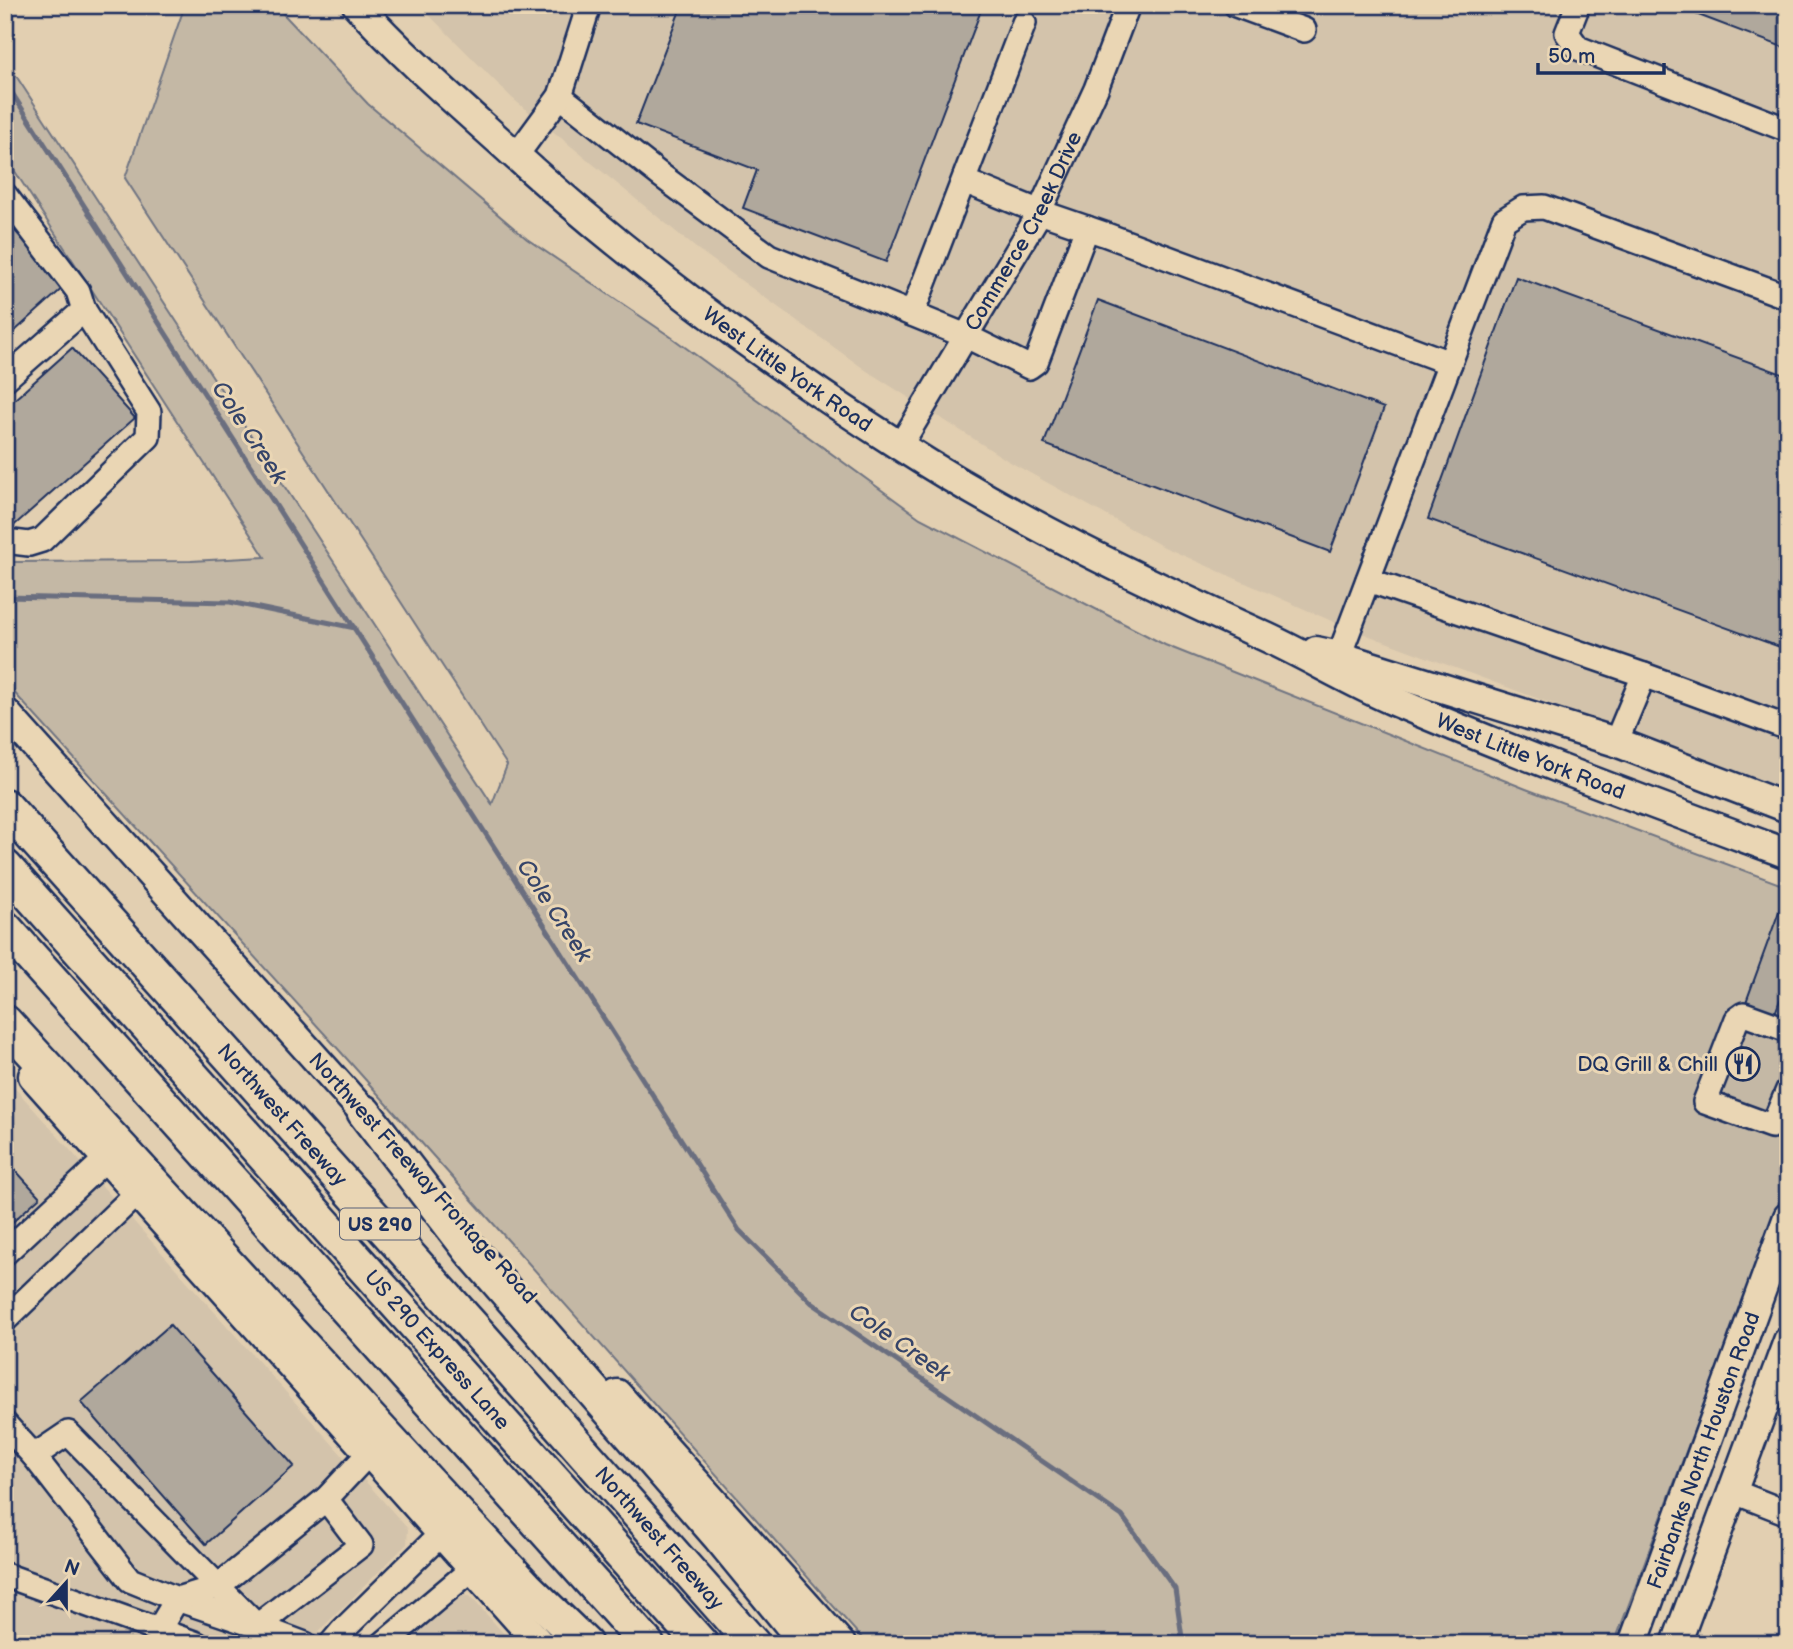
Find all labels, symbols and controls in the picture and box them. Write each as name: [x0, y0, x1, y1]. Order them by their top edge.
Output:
scale bar: [1538, 32, 1664, 76]
text: 50 m: [1548, 44, 1595, 69]
street label: Commerce Creek Drive: [960, 128, 1088, 336]
street label: West Little York Road: [698, 302, 877, 438]
water label: Cole Creek: [205, 376, 293, 490]
street label: West Little York Road: [1432, 708, 1629, 805]
water label: Cole Creek: [510, 854, 598, 968]
street label: Northwest Freeway: [212, 1039, 352, 1192]
restaurant icon: DQ Grill & Chill: [1724, 1045, 1762, 1083]
street label: Northwest Freeway Frontage Road: [303, 1048, 542, 1309]
place label: DQ Grill & Chill: [1577, 1052, 1718, 1077]
road number: US 290: [340, 1208, 420, 1240]
street label: US 290 Express Lane: [359, 1265, 515, 1435]
water label: Cole Creek: [843, 1298, 956, 1388]
street label: Fairbanks North Houston Road: [1642, 1309, 1765, 1592]
street label: Northwest Freeway: [589, 1462, 729, 1615]
north arrow: [32, 1548, 102, 1618]
text: N: [61, 1555, 82, 1582]

